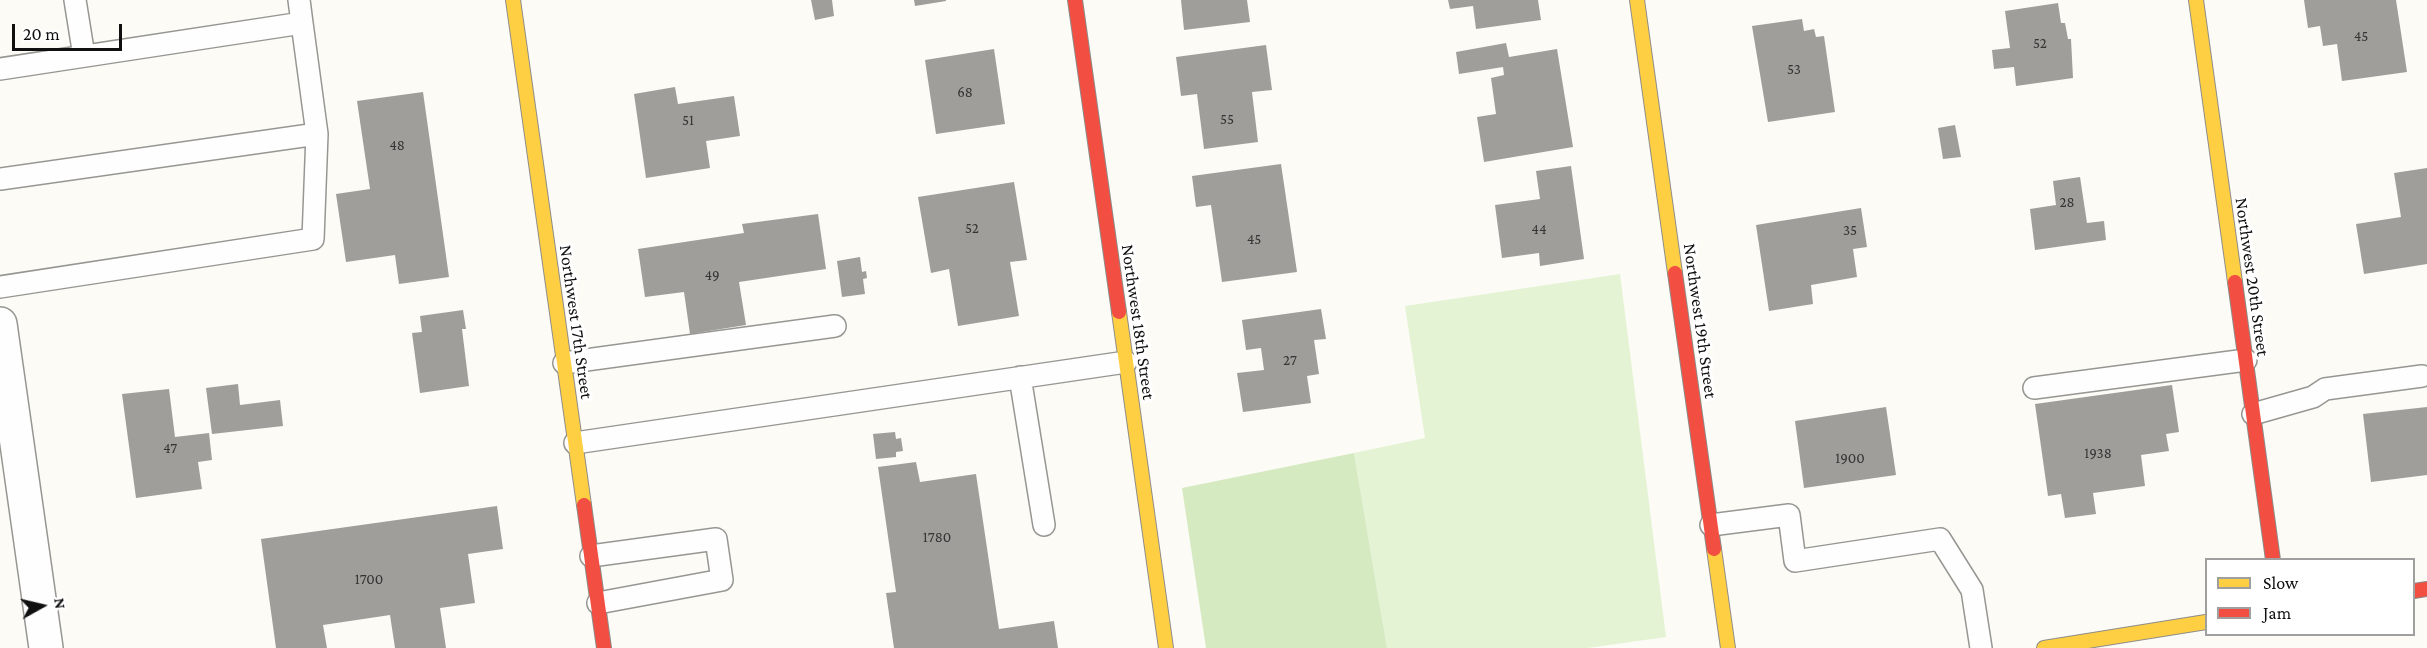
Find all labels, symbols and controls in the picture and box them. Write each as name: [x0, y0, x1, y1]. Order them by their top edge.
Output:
scale bar: [15, 12, 124, 50]
text: 20 m: [23, 24, 60, 44]
house number: 45: [2354, 27, 2368, 45]
house number: 52: [2033, 34, 2047, 52]
house number: 53: [1787, 60, 1801, 78]
house number: 68: [957, 83, 973, 101]
house number: 55: [1220, 110, 1234, 128]
house number: 51: [682, 111, 694, 129]
house number: 48: [389, 136, 405, 154]
house number: 28: [2059, 193, 2075, 211]
street label: Northwest 20th Street: [2230, 196, 2274, 358]
house number: 52: [965, 219, 979, 237]
house number: 44: [1531, 220, 1547, 238]
house number: 35: [1843, 221, 1857, 239]
house number: 45: [1247, 230, 1261, 248]
street label: Northwest 19th Street: [1678, 242, 1722, 400]
street label: Northwest 18th Street: [1116, 243, 1160, 401]
street label: Northwest 17th Street: [554, 244, 598, 400]
house number: 49: [704, 266, 720, 284]
house number: 27: [1283, 351, 1297, 369]
house number: 47: [163, 439, 177, 457]
house number: 1938: [2084, 444, 2112, 462]
house number: 1900: [1835, 449, 1865, 467]
house number: 1780: [923, 528, 951, 546]
legend: [2205, 558, 2415, 636]
house number: 1700: [355, 570, 383, 588]
text: Slow: [2263, 573, 2298, 593]
north arrow: [12, 576, 72, 636]
text: N: [51, 597, 69, 610]
text: Jam: [2263, 603, 2291, 623]

